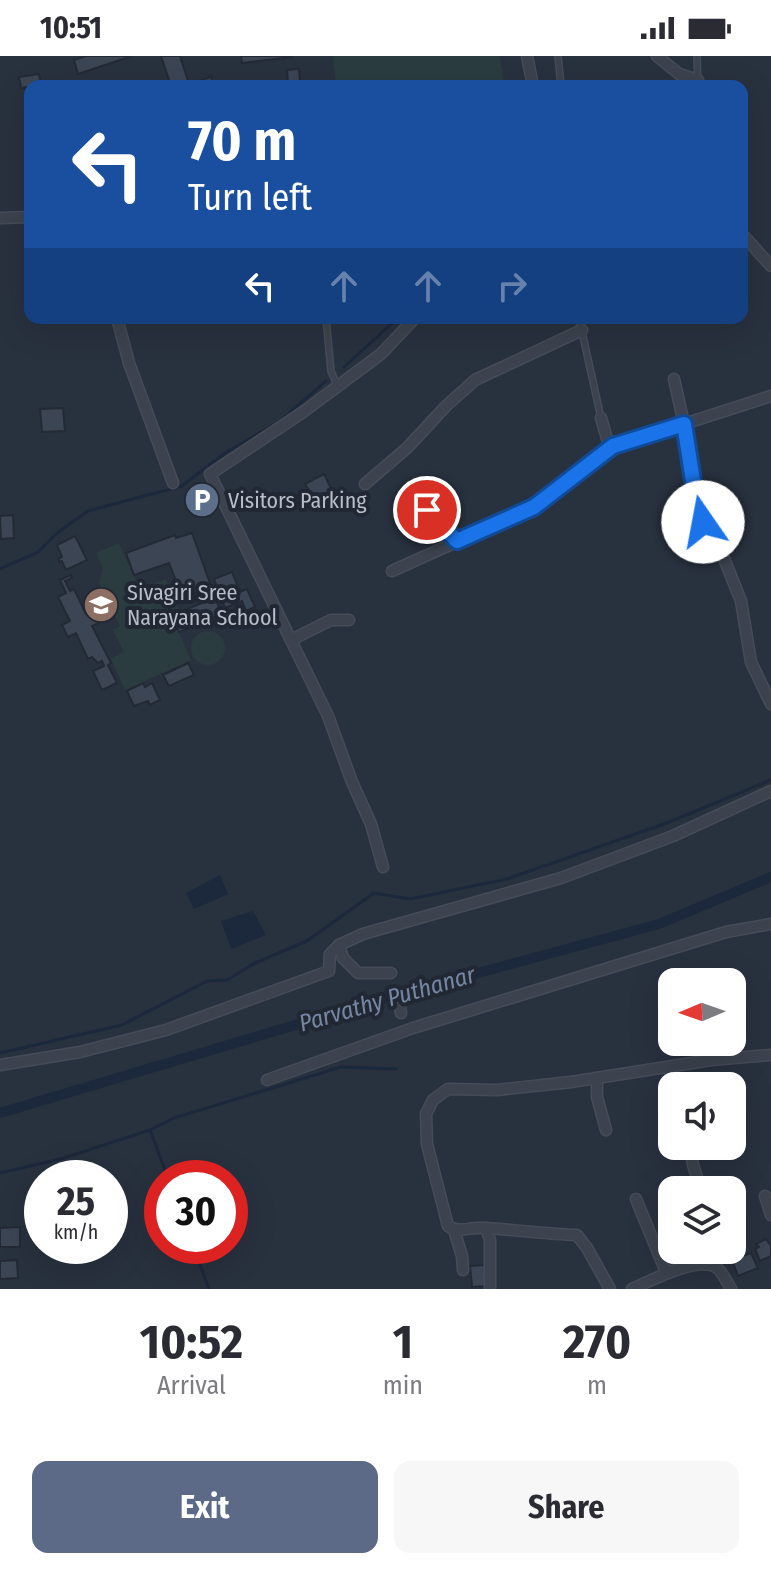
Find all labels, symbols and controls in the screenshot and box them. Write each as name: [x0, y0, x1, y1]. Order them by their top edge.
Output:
text: 10:51: [40, 10, 102, 46]
text: 70 m: [188, 108, 296, 175]
icon: left: [56, 112, 160, 216]
text: Turn left: [188, 176, 312, 220]
icon: left: [238, 264, 282, 308]
icon: ahead: [322, 264, 366, 308]
icon: ahead: [406, 264, 450, 308]
icon: right: [490, 264, 534, 308]
pin: [393, 476, 461, 544]
position arrow: [661, 480, 745, 564]
parking icon: Visitors Parking: [183, 481, 221, 519]
place label: Visitors Parking: [228, 487, 367, 514]
icon: arrive: [405, 488, 449, 532]
place label: Sivagiri Sree Narayana School: [127, 579, 277, 631]
school or university icon: Sivagiri Sree Narayana School: [82, 586, 120, 624]
water label: Parvathy Puthanar: [296, 960, 479, 1038]
north arrow: [658, 968, 746, 1056]
map controls: [658, 968, 746, 1264]
button: sound: [658, 1072, 746, 1160]
speed limit sign: 30: [144, 1160, 248, 1264]
button: layers: [658, 1176, 746, 1264]
text: 25: [57, 1178, 95, 1226]
text: km/h: [54, 1220, 98, 1244]
text: 10:52: [140, 1313, 243, 1371]
text: 1: [393, 1313, 413, 1371]
text: 270: [563, 1313, 631, 1371]
text: Arrival: [157, 1370, 226, 1401]
text: min: [383, 1370, 423, 1401]
text: m: [587, 1370, 607, 1401]
button: Exit: [32, 1461, 378, 1553]
button: Share: [394, 1461, 739, 1553]

